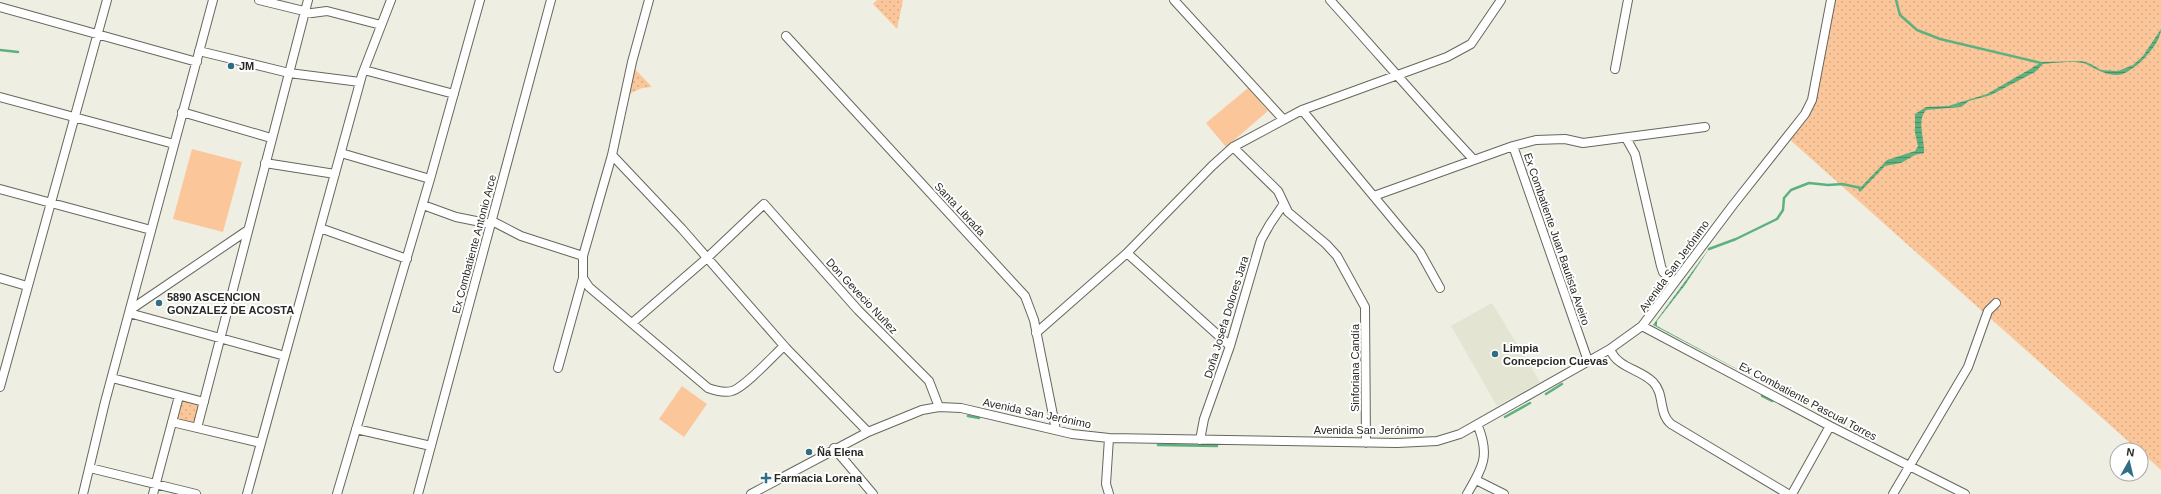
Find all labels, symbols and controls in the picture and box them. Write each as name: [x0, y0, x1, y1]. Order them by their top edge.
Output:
place label: JM: [239, 60, 254, 72]
marker: JM: [226, 61, 236, 71]
street label: Ex Combatiente Juan Bautista Aveiro: [1522, 151, 1592, 327]
street label: Ex Combatiente Antonio Arce: [450, 173, 498, 315]
street label: Santa Librada: [932, 180, 988, 239]
street label: Avenida San Jerónimo: [1637, 218, 1711, 314]
street label: Doña Josefa Dolores Jara: [1202, 254, 1251, 380]
street label: Don Gevecio Nuñez: [824, 256, 900, 336]
place label: 5890 ASCENCION GONZALEZ DE ACOSTA: [167, 291, 294, 316]
marker: 5890 ASCENCION GONZALEZ DE ACOSTA: [154, 298, 164, 308]
street label: Sinforiana Candía: [1349, 323, 1361, 412]
place label: Limpia Concepcion Cuevas: [1503, 342, 1608, 367]
marker: Limpia Concepcion Cuevas: [1490, 349, 1500, 359]
street label: Ex Combatiente Pascual Torres: [1737, 360, 1879, 443]
street label: Avenida San Jerónimo: [982, 396, 1092, 430]
street label: Avenida San Jerónimo: [1314, 424, 1424, 436]
north arrow: [2109, 442, 2149, 482]
place label: Ña Elena: [817, 446, 864, 458]
text: N: [2126, 446, 2135, 459]
marker: Ña Elena: [804, 447, 814, 457]
place label: Farmacia Lorena: [774, 472, 863, 484]
marker: Farmacia Lorena: [761, 473, 771, 483]

